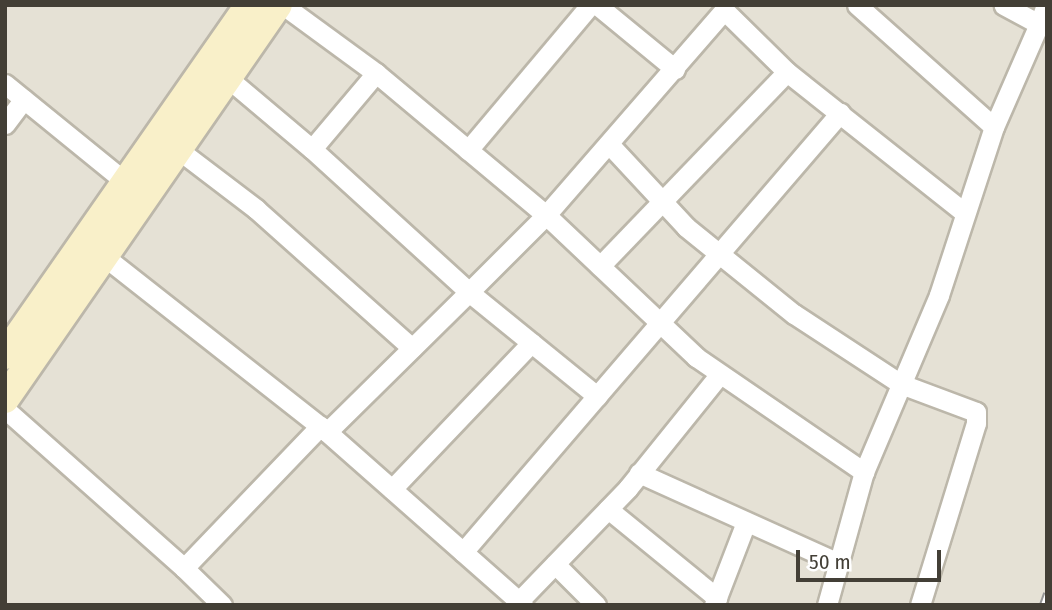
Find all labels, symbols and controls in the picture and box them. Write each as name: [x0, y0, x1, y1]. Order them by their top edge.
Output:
scale bar: [800, 536, 945, 580]
text: 50 m: [809, 549, 851, 575]

